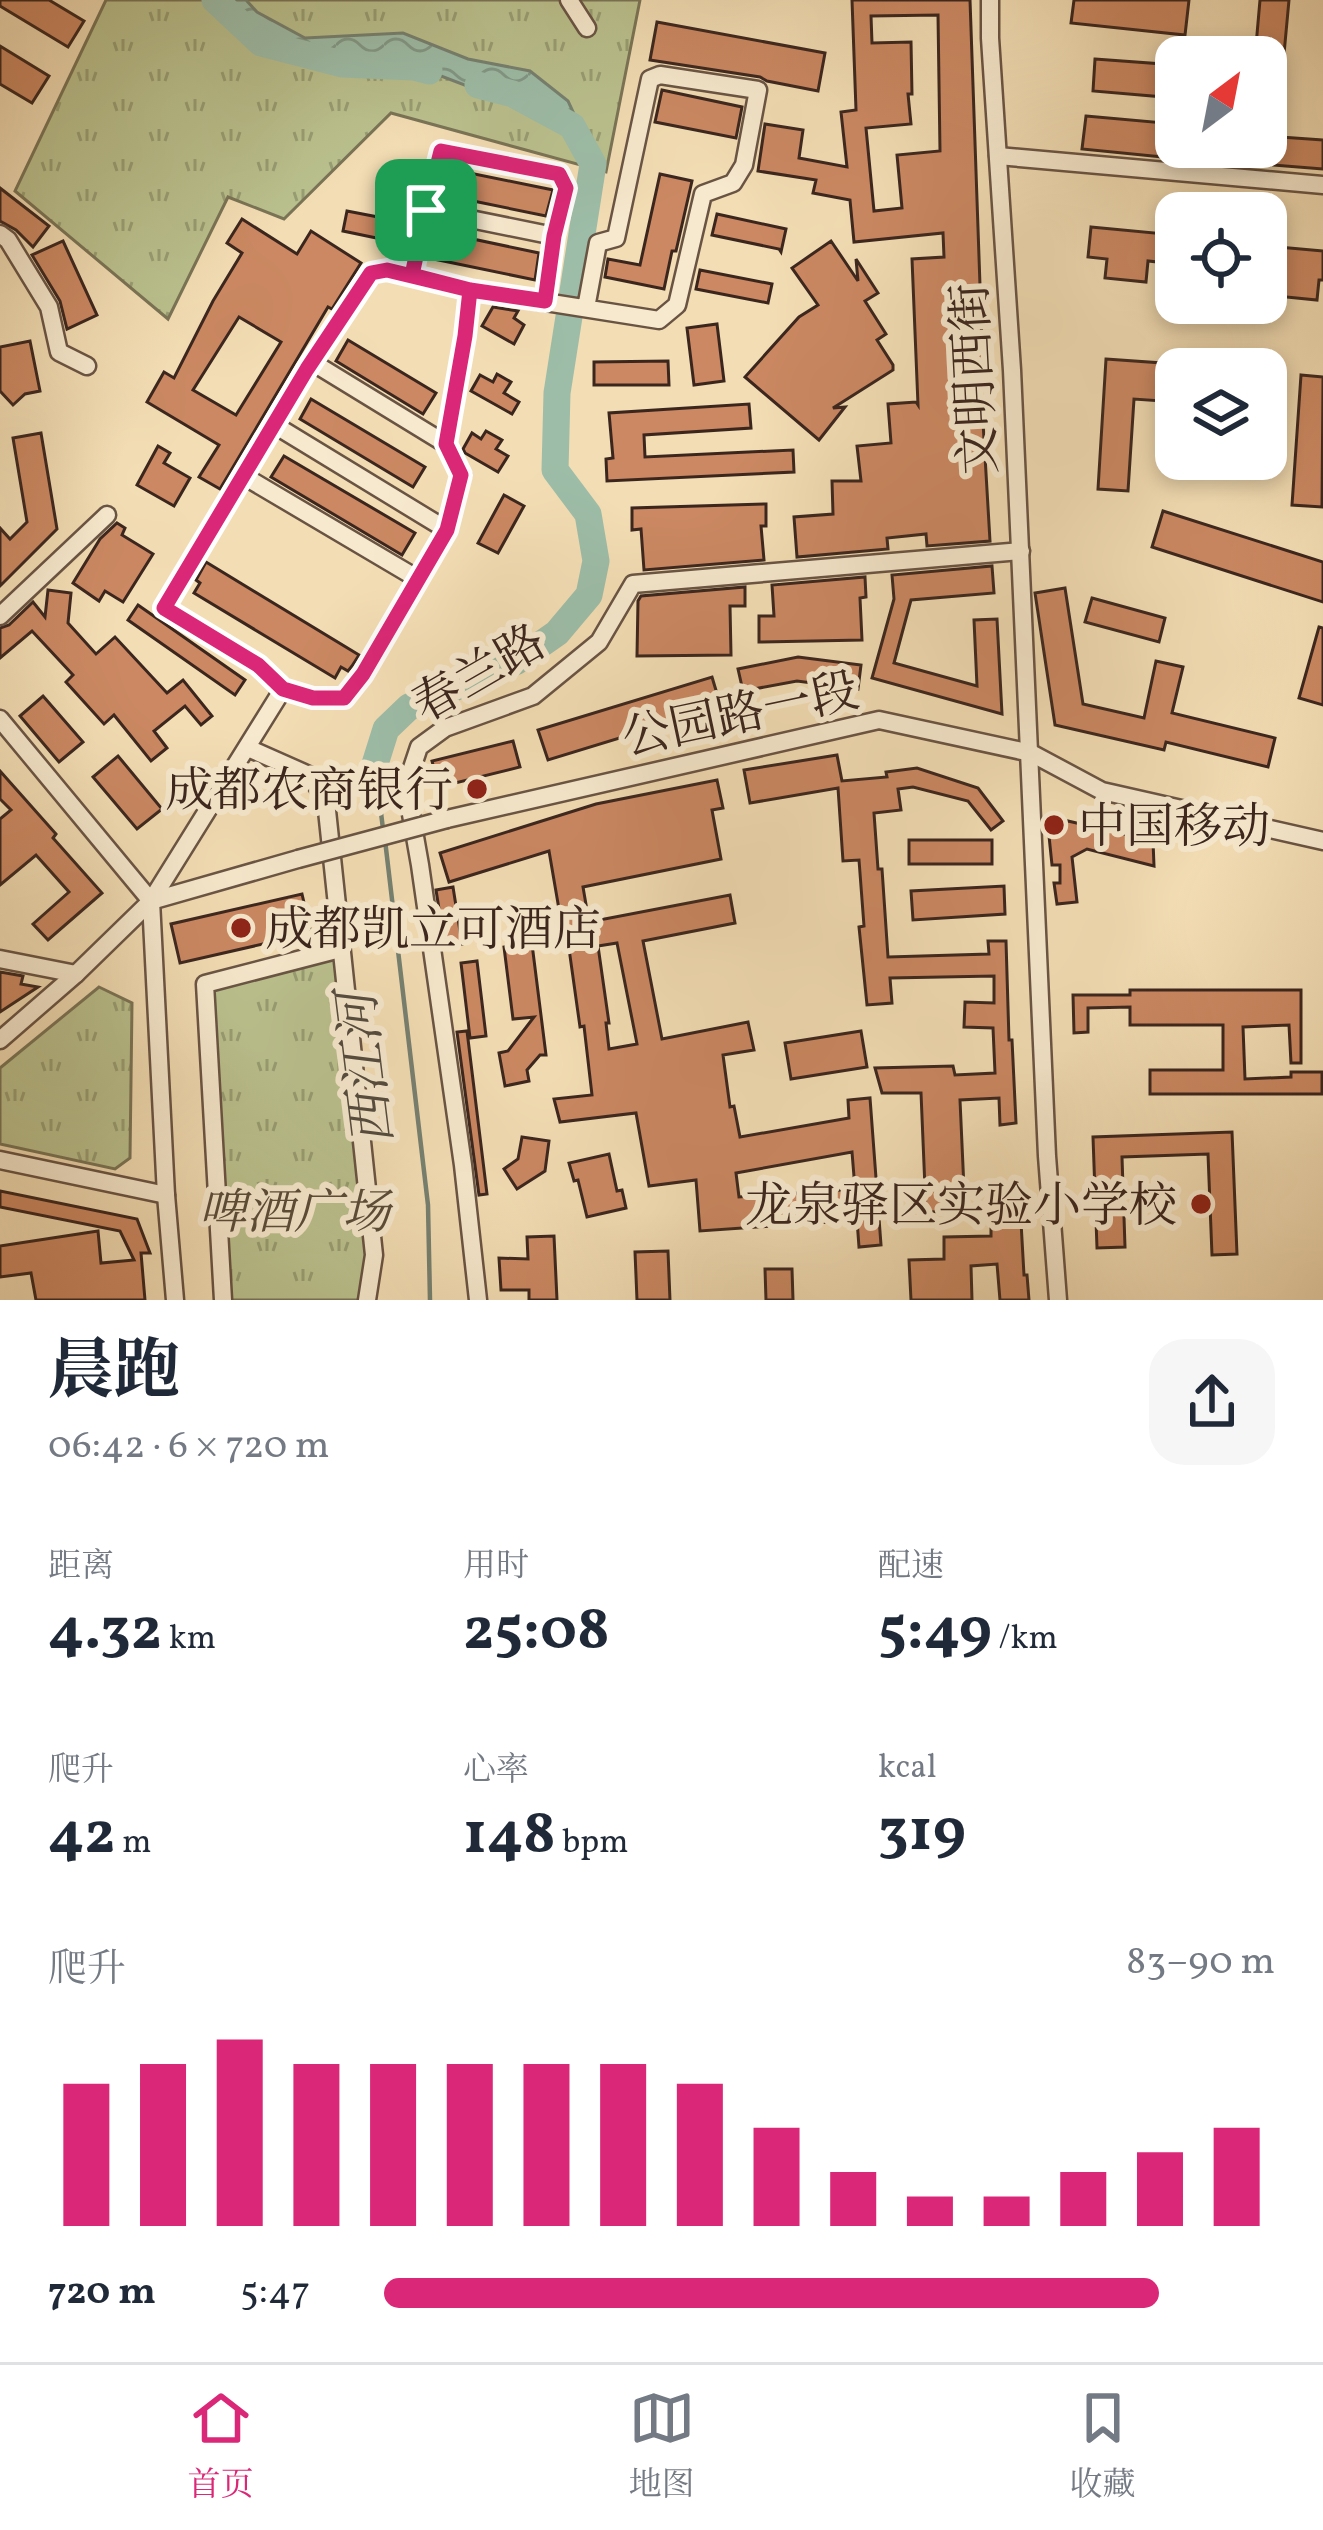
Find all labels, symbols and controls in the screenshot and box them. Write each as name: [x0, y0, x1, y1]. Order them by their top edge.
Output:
north arrow: [1155, 36, 1287, 168]
map controls: [1155, 36, 1287, 480]
pin: [375, 159, 477, 261]
icon: arrive: [393, 177, 459, 243]
button: locate: [1155, 192, 1287, 324]
street label: 文明西街: [939, 281, 1016, 476]
button: layers: [1155, 348, 1287, 480]
street label: 春兰路: [401, 611, 559, 741]
street label: 公园路一段: [617, 660, 865, 775]
place label: 成都农商银行: [165, 760, 453, 827]
marker: 成都农商银行: [464, 776, 490, 802]
place label: 中国移动: [1078, 796, 1270, 863]
marker: 中国移动: [1041, 812, 1067, 838]
place label: 成都凯立可酒店: [265, 899, 601, 966]
marker: 成都凯立可酒店: [228, 915, 254, 941]
water label: 西江河: [323, 980, 413, 1149]
place label: 龙泉驿区实验小学校: [745, 1175, 1177, 1242]
park label: 啤酒广场: [198, 1182, 394, 1249]
marker: 龙泉驿区实验小学校: [1188, 1191, 1214, 1217]
text: 晨跑: [48, 1329, 180, 1421]
button: share: [1149, 1339, 1275, 1465]
text: 06:42 · 6 × 720 m: [48, 1420, 330, 1474]
text: 距离: [48, 1545, 114, 1591]
text: 用时: [463, 1545, 529, 1591]
text: 配速: [878, 1545, 944, 1591]
text: 4.32: [48, 1591, 162, 1674]
text: 25:08: [463, 1591, 610, 1674]
text: 5:49: [878, 1591, 992, 1674]
text: km: [162, 1617, 216, 1663]
text: /km: [992, 1617, 1058, 1663]
text: kcal: [878, 1746, 937, 1792]
text: 爬升: [48, 1749, 114, 1795]
text: 心率: [463, 1749, 529, 1795]
text: 319: [878, 1792, 966, 1875]
text: 42: [48, 1795, 116, 1878]
text: 148: [463, 1795, 556, 1878]
text: m: [116, 1821, 151, 1867]
text: bpm: [556, 1821, 628, 1867]
text: 83–90 m: [1126, 1936, 1275, 1990]
text: 爬升: [48, 1944, 126, 1998]
text: 720 m: [48, 2266, 156, 2320]
text: 5:47: [240, 2266, 310, 2320]
tab: 首页: [188, 2385, 254, 2510]
tab: 地图: [629, 2385, 695, 2510]
tab: 收藏: [1070, 2385, 1136, 2510]

